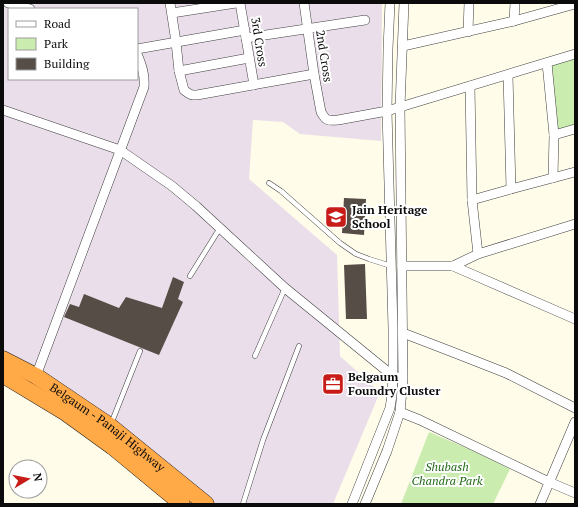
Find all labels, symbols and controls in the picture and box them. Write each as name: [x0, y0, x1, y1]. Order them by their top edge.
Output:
legend: [8, 8, 138, 80]
text: Road: [44, 16, 71, 31]
street label: 3rd Cross: [248, 16, 271, 68]
street label: 2nd Cross: [313, 29, 336, 83]
text: Park: [44, 36, 69, 51]
text: Building: [44, 56, 90, 71]
place label: Jain Heritage School: [352, 202, 428, 231]
school or university icon: Jain Heritage School: [323, 204, 349, 230]
place label: Belgaum Foundry Cluster: [348, 369, 441, 398]
office icon: Belgaum Foundry Cluster: [320, 371, 346, 397]
street label: Belgaum - Panaji Highway: [47, 379, 169, 475]
north arrow: [8, 459, 48, 499]
park label: Shubash Chandra Park: [411, 459, 483, 488]
text: N: [30, 472, 46, 483]

